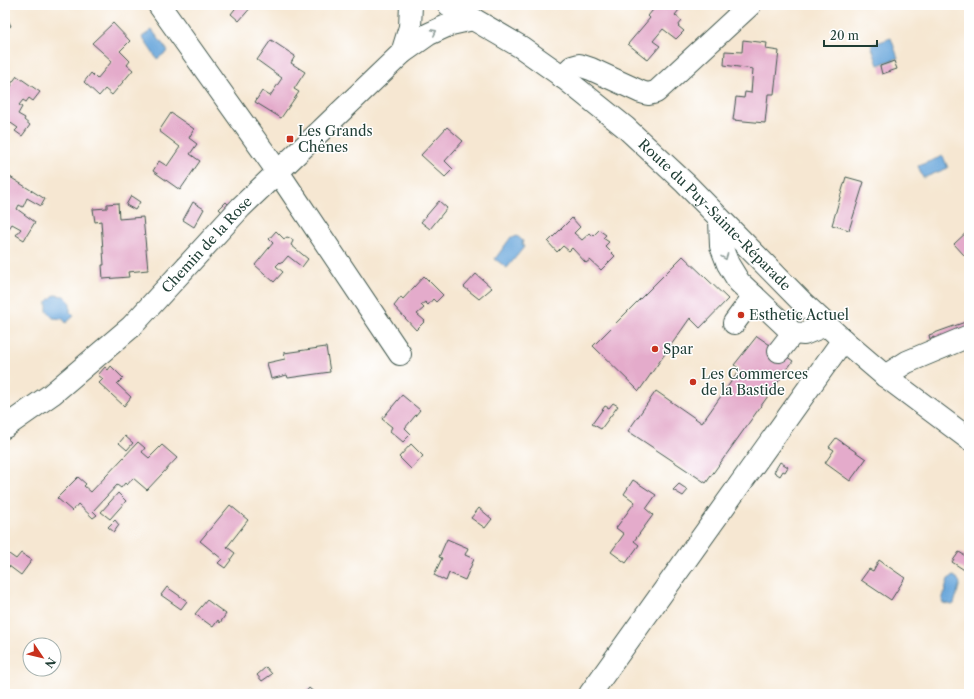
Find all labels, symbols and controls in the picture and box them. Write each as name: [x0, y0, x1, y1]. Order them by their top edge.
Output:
scale bar: [824, 22, 877, 48]
text: 20 m: [830, 28, 859, 43]
one-way arrow: [430, 29, 437, 37]
place label: Les Grands Chênes: [298, 122, 373, 156]
marker: Les Grands Chênes: [285, 134, 295, 144]
street label: Route du Puy-Sainte-Réparade: [635, 135, 795, 294]
street label: Chemin de la Rose: [158, 192, 256, 297]
one-way arrow: [721, 254, 729, 261]
place label: Esthetic Actuel: [749, 306, 849, 324]
marker: Esthetic Actuel: [736, 310, 746, 320]
place label: Spar: [663, 340, 693, 358]
marker: Spar: [650, 344, 660, 354]
place label: Les Commerces de la Bastide: [701, 365, 808, 399]
marker: Les Commerces de la Bastide: [688, 377, 698, 387]
north arrow: [22, 637, 62, 677]
text: N: [41, 655, 59, 671]

